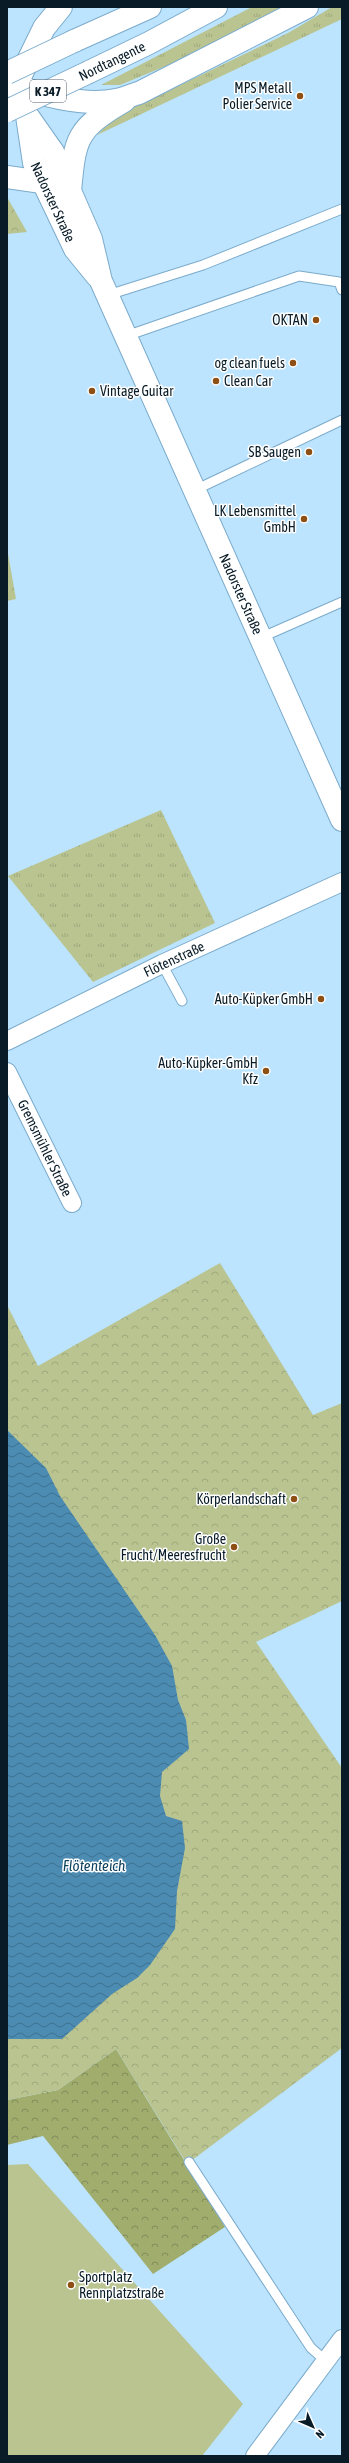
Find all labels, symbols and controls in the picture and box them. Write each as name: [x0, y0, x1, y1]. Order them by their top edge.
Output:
street label: Nordtangente: [76, 38, 148, 84]
road number: K 347: [30, 80, 66, 102]
place label: MPS Metall Polier Service: [222, 80, 292, 112]
marker: MPS Metall Polier Service: [295, 91, 305, 101]
street label: Nadorster Straße: [27, 159, 79, 245]
place label: OKTAN: [272, 312, 308, 328]
marker: OKTAN: [311, 315, 321, 325]
place label: og clean fuels: [215, 355, 285, 371]
marker: og clean fuels: [288, 358, 298, 368]
place label: Clean Car: [224, 373, 273, 389]
marker: Clean Car: [211, 376, 221, 386]
place label: Vintage Guitar: [100, 383, 174, 399]
marker: Vintage Guitar: [87, 386, 97, 396]
place label: SB Saugen: [249, 444, 301, 460]
marker: SB Saugen: [304, 447, 314, 457]
place label: LK Lebensmittel GmbH: [214, 503, 296, 535]
marker: LK Lebensmittel GmbH: [299, 514, 309, 524]
street label: Nadorster Straße: [216, 551, 266, 637]
street label: Flötenstraße: [141, 938, 207, 980]
place label: Auto-Küpker GmbH: [215, 991, 313, 1007]
marker: Auto-Küpker GmbH: [316, 994, 326, 1004]
place label: Auto-Küpker-GmbH Kfz: [158, 1055, 258, 1087]
marker: Auto-Küpker-GmbH Kfz: [261, 1066, 271, 1076]
street label: Gremsmühler Straße: [15, 1097, 75, 1199]
place label: Körperlandschaft: [197, 1491, 286, 1507]
marker: Körperlandschaft: [289, 1494, 299, 1504]
place label: Große Frucht/Meeresfrucht: [121, 1531, 226, 1563]
marker: Große Frucht/Meeresfrucht: [229, 1542, 239, 1552]
water label: Flötenteich: [63, 1857, 125, 1874]
place label: Sportplatz Rennplatzstraße: [79, 2269, 164, 2301]
marker: Sportplatz Rennplatzstraße: [66, 2280, 76, 2290]
north arrow: [293, 2407, 333, 2447]
text: N: [314, 2428, 327, 2441]

